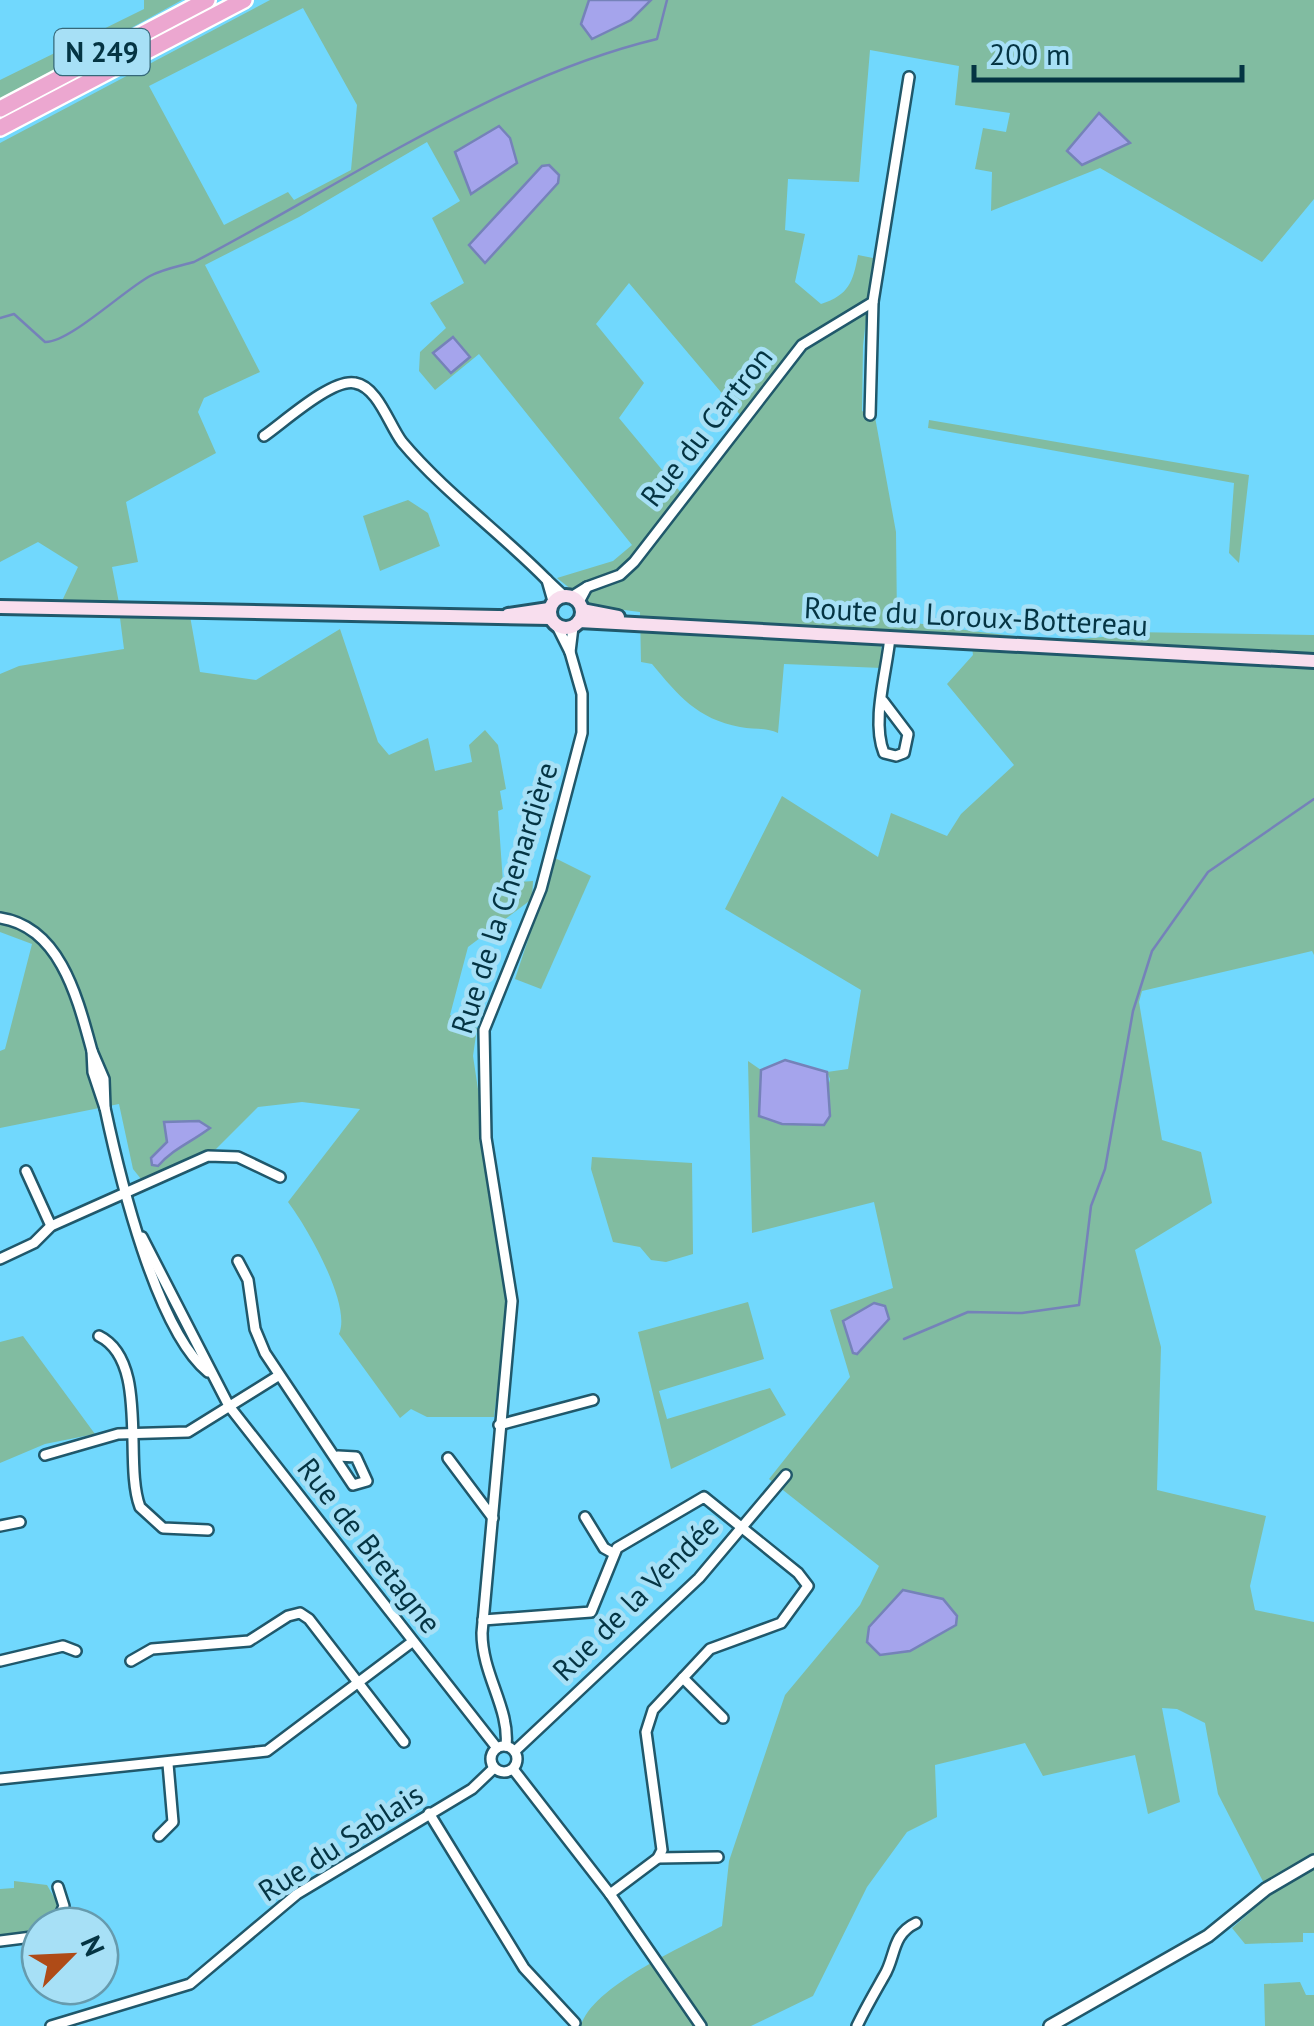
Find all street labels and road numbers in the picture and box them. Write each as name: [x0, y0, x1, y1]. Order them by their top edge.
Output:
road number: N 249: [54, 29, 150, 75]
street label: Rue du Cartron: [631, 338, 781, 514]
street label: Route du Loroux-Bottereau: [803, 587, 1149, 644]
street label: Rue de la Chenardière: [441, 757, 566, 1038]
street label: Rue de Bretagne: [290, 1449, 451, 1641]
street label: Rue de la Vendée: [543, 1505, 727, 1689]
street label: Rue du Sablais: [250, 1774, 430, 1909]

